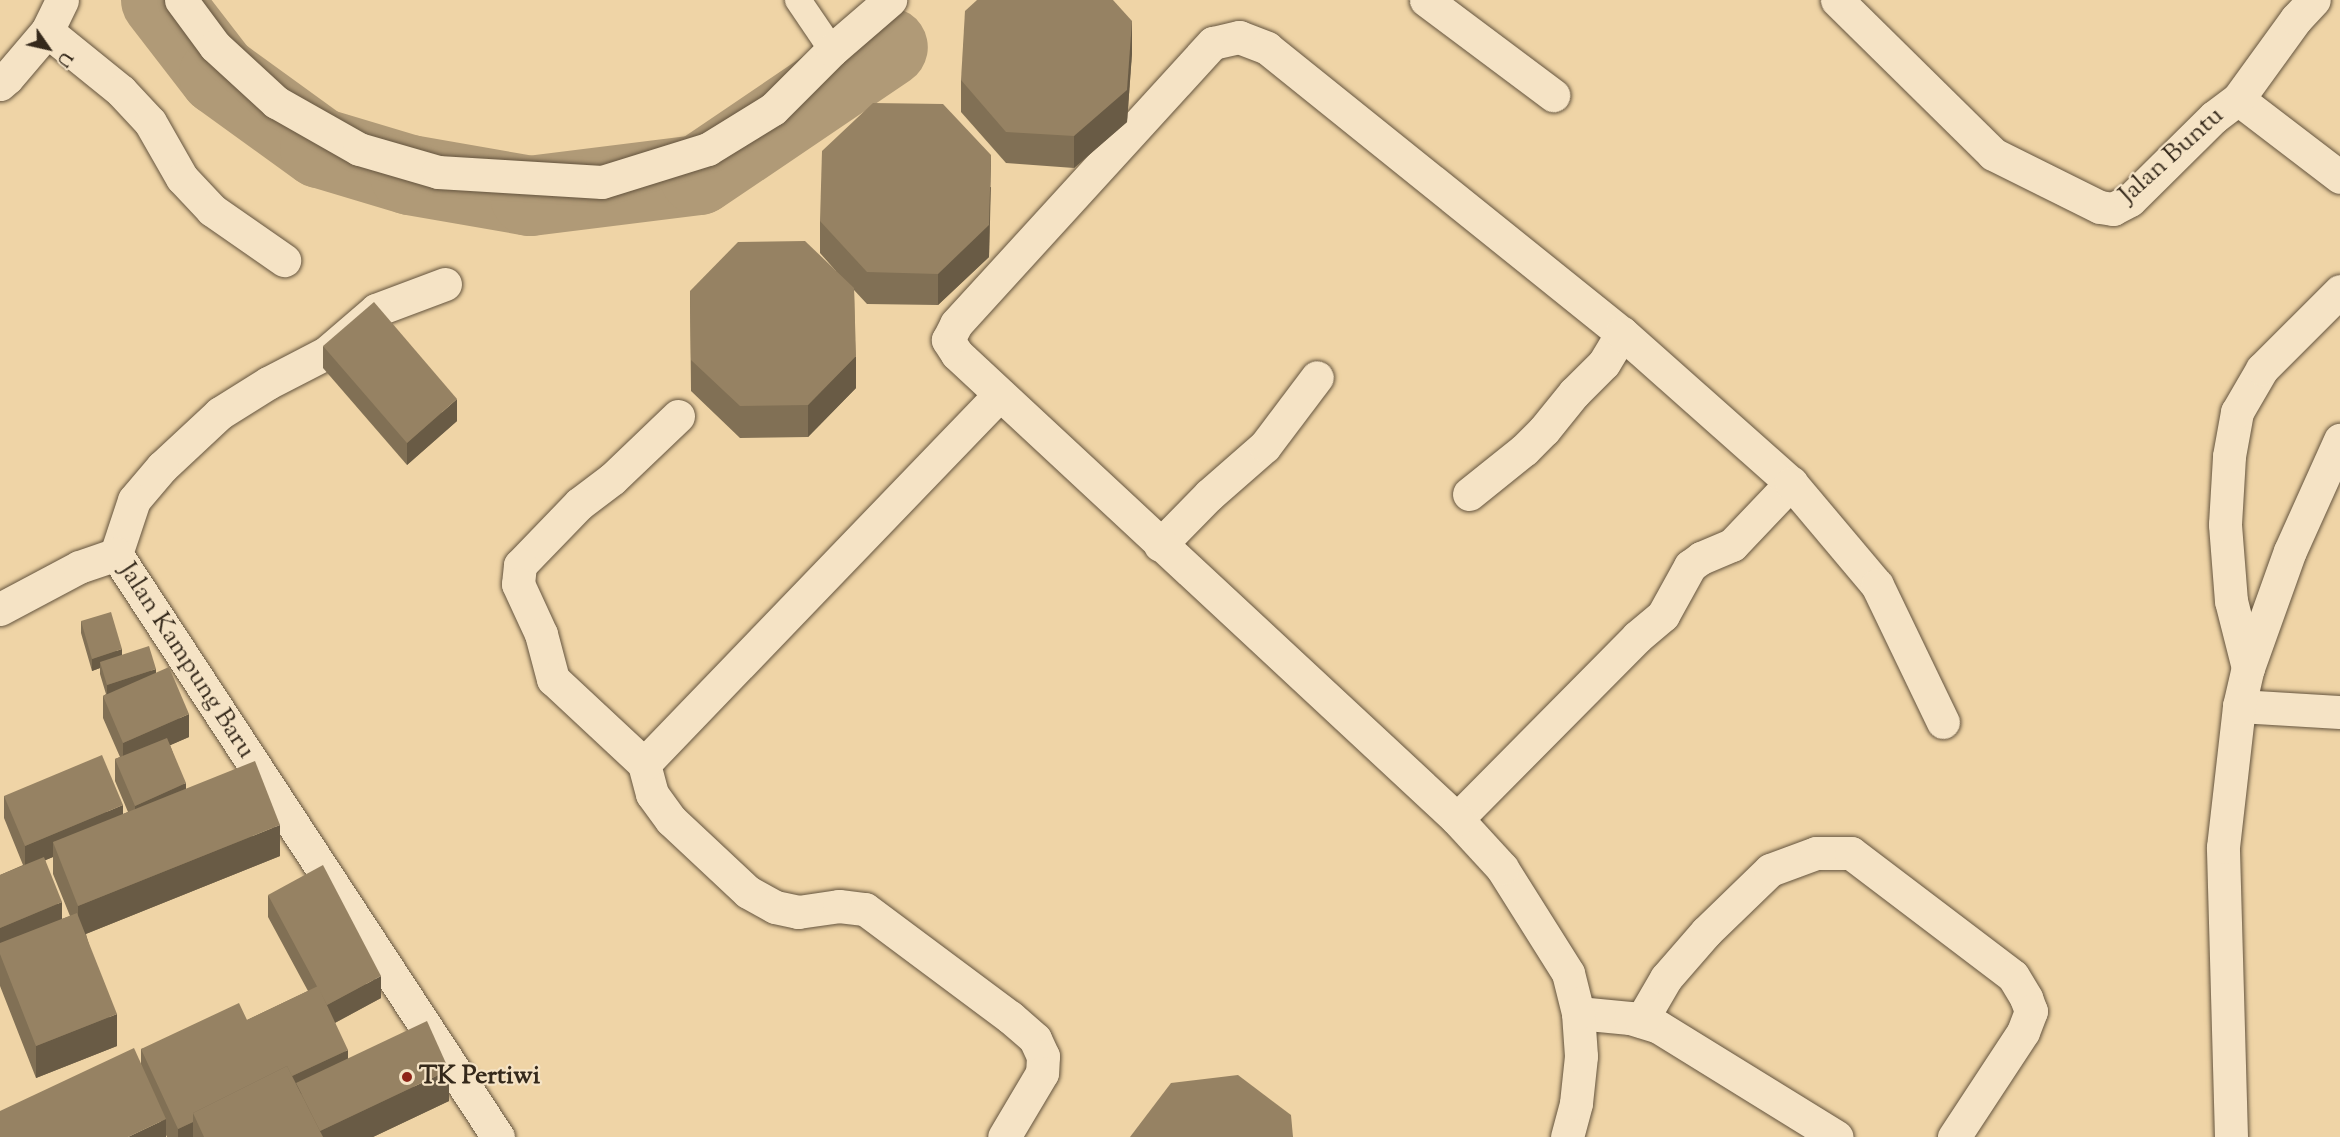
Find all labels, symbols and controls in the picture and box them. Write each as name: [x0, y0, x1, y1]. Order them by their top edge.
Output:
north arrow: [18, 18, 78, 78]
text: U: [50, 46, 77, 70]
street label: Jalan Buntu: [2113, 101, 2231, 211]
street label: Jalan Kampung Baru: [111, 557, 261, 765]
place label: TK Pertiwi: [419, 1061, 540, 1093]
marker: TK Pertiwi: [400, 1070, 414, 1084]

